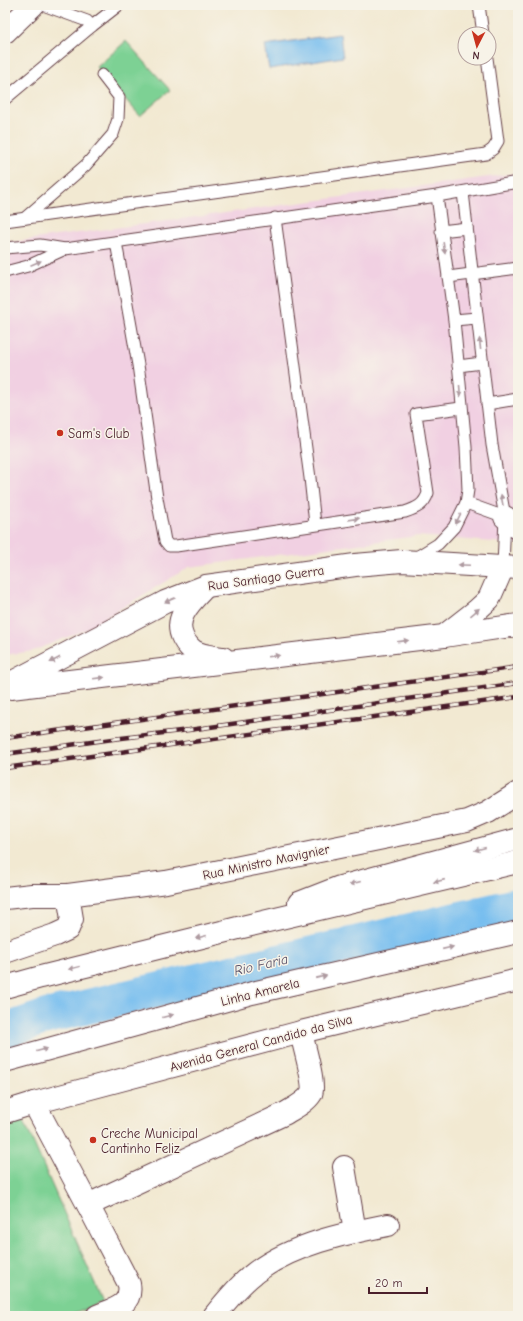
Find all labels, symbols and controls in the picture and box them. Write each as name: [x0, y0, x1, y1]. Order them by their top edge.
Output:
north arrow: [457, 26, 497, 66]
text: N: [472, 49, 480, 62]
one-way arrow: [441, 242, 447, 255]
one-way arrow: [30, 260, 42, 266]
one-way arrow: [477, 338, 483, 350]
one-way arrow: [456, 385, 463, 398]
place label: Sam's Club: [68, 426, 129, 441]
marker: Sam's Club: [55, 428, 65, 438]
one-way arrow: [498, 494, 504, 506]
one-way arrow: [455, 513, 461, 525]
one-way arrow: [348, 516, 360, 522]
one-way arrow: [458, 561, 470, 568]
street label: Rua Santiago Guerra: [207, 562, 325, 594]
one-way arrow: [164, 598, 176, 604]
one-way arrow: [469, 607, 480, 616]
one-way arrow: [397, 637, 409, 644]
one-way arrow: [268, 653, 280, 659]
one-way arrow: [49, 657, 60, 663]
one-way arrow: [93, 674, 105, 681]
street label: Rua Ministro Mavignier: [201, 841, 332, 883]
one-way arrow: [474, 846, 486, 852]
one-way arrow: [433, 878, 445, 884]
one-way arrow: [349, 880, 361, 886]
one-way arrow: [194, 934, 206, 940]
one-way arrow: [442, 945, 454, 951]
water label: Rio Faria: [232, 951, 290, 979]
one-way arrow: [68, 966, 81, 972]
one-way arrow: [315, 974, 327, 980]
street label: Linha Amarela: [219, 975, 301, 1009]
street label: Avenida General Candido da Silva: [168, 1011, 354, 1075]
one-way arrow: [162, 1013, 174, 1019]
one-way arrow: [37, 1047, 49, 1053]
place label: Creche Municipal Cantinho Feliz: [101, 1126, 198, 1156]
marker: Creche Municipal Cantinho Feliz: [88, 1135, 98, 1145]
scale bar: [369, 1269, 427, 1295]
text: 20 m: [375, 1276, 403, 1290]

